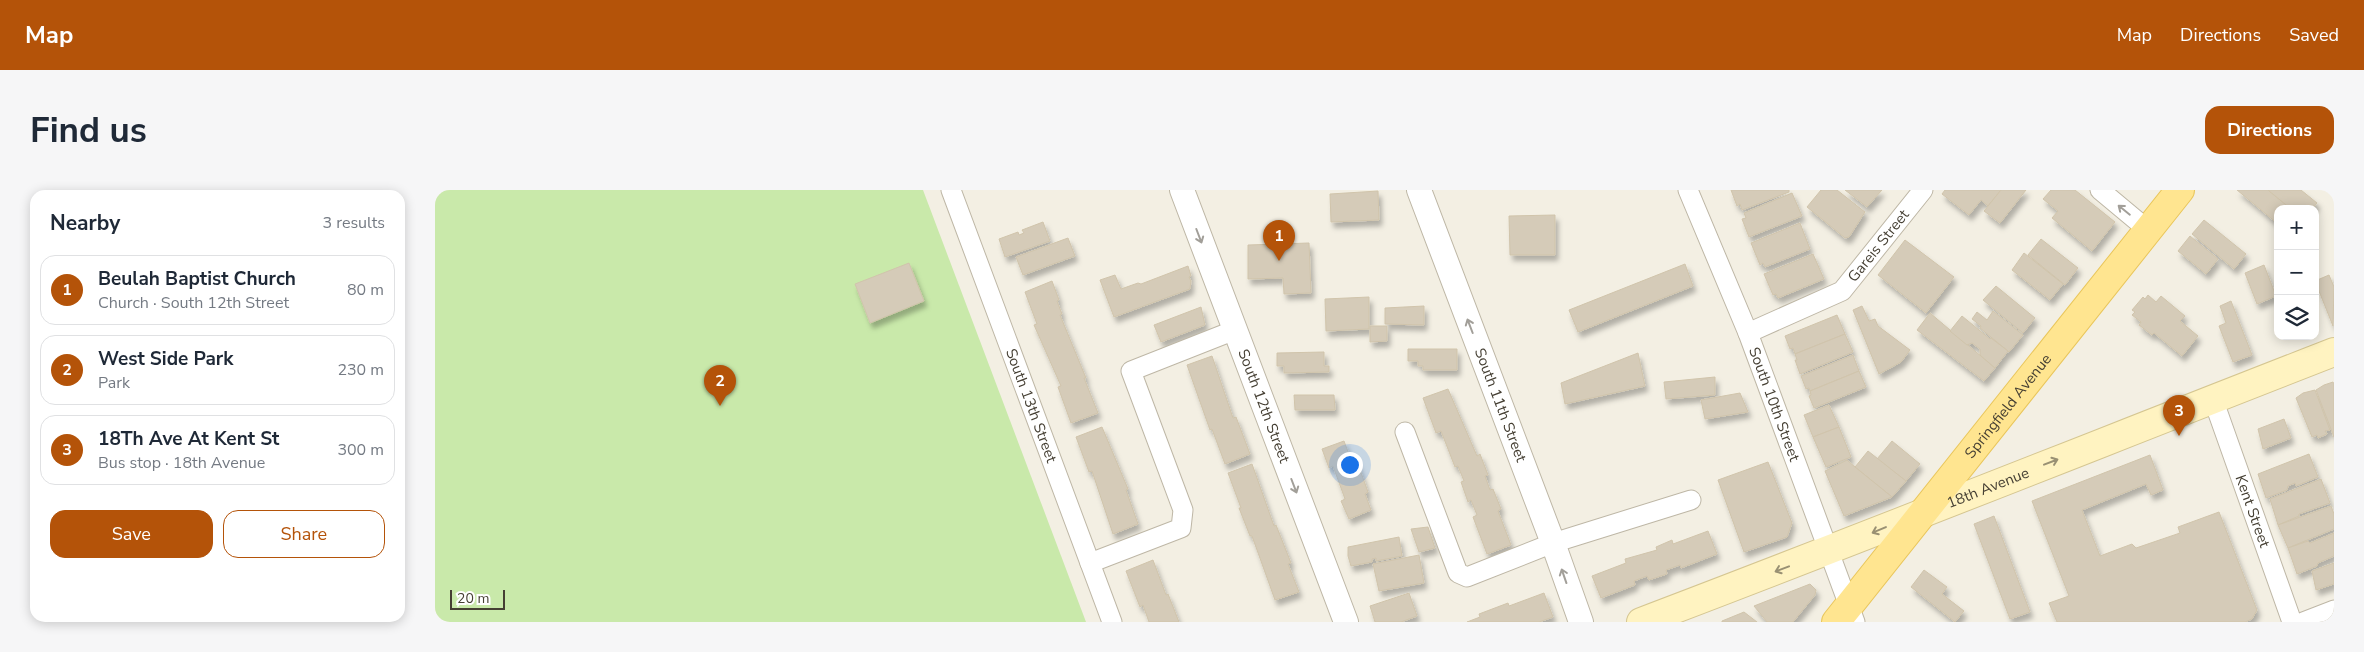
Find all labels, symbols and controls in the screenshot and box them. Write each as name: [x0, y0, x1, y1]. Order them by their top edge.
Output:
text: Map: [25, 19, 73, 51]
text: Map: [2117, 23, 2152, 47]
text: Directions: [2180, 23, 2261, 47]
text: Saved: [2289, 23, 2339, 47]
button: Directions: [2205, 106, 2334, 154]
text: Find us: [30, 107, 147, 154]
one-way arrow: [2118, 204, 2131, 215]
street label: Gareis Street: [1843, 205, 1914, 286]
map controls: [2274, 205, 2319, 340]
button: +: [2274, 205, 2319, 250]
text: Nearby: [50, 209, 120, 237]
text: 3 results: [323, 212, 385, 234]
pin: 1: [1263, 220, 1295, 261]
one-way arrow: [1195, 227, 1204, 243]
button: −: [2274, 250, 2319, 295]
text: Beulah Baptist Church: [98, 266, 296, 292]
text: 1: [62, 279, 72, 301]
text: 80 m: [347, 279, 384, 301]
text: Church · South 12th Street: [98, 292, 289, 314]
button: layers: [2274, 295, 2319, 340]
one-way arrow: [1465, 318, 1474, 333]
street label: South 10th Street: [1744, 344, 1805, 465]
street label: South 11th Street: [1470, 345, 1532, 466]
text: West Side Park: [98, 346, 234, 372]
street label: South 13th Street: [1001, 346, 1062, 466]
street label: South 12th Street: [1233, 346, 1295, 466]
street label: Springfield Avenue: [1960, 350, 2056, 463]
text: 2: [62, 359, 72, 381]
text: 230 m: [337, 359, 384, 381]
pin: 2: [704, 365, 736, 406]
text: Park: [98, 372, 130, 394]
pin: 3: [2163, 395, 2195, 436]
text: 18Th Ave At Kent St: [98, 426, 279, 452]
text: 3: [62, 439, 72, 461]
text: 300 m: [337, 439, 384, 461]
text: Bus stop · 18th Avenue: [98, 452, 265, 474]
your location: [1337, 452, 1363, 478]
one-way arrow: [2043, 456, 2058, 466]
street label: 18th Avenue: [1944, 463, 2032, 513]
street label: Kent Street: [2231, 472, 2275, 551]
one-way arrow: [1290, 477, 1299, 493]
button: Save: [50, 510, 213, 558]
button: Share: [223, 510, 385, 558]
one-way arrow: [1872, 525, 1887, 535]
one-way arrow: [1775, 565, 1790, 574]
one-way arrow: [1559, 568, 1569, 584]
scale bar: [450, 587, 505, 610]
text: 20 m: [457, 589, 489, 608]

